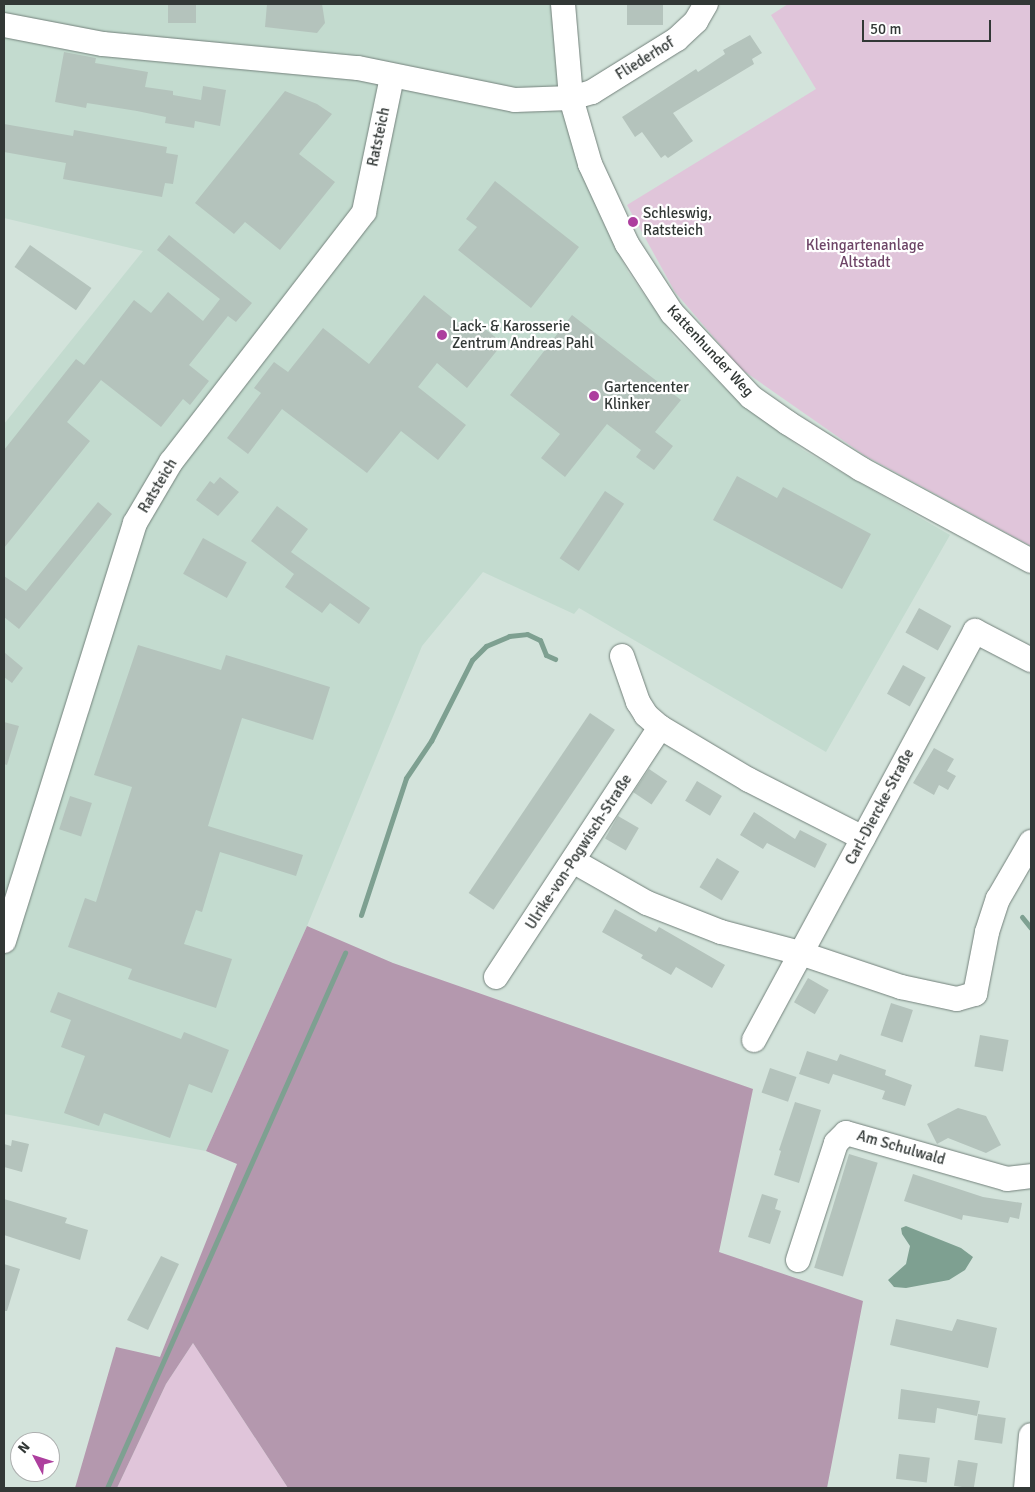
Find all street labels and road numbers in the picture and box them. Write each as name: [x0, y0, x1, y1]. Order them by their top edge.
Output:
street label: Fliederhof: [612, 34, 678, 84]
street label: Ratsteich: [364, 106, 394, 168]
street label: Kattenhunder Weg: [663, 301, 757, 401]
street label: Ratsteich: [135, 456, 181, 516]
street label: Carl-Diercke-Straße: [842, 746, 918, 868]
street label: Ulrike-von-Pogwisch-Straße: [522, 771, 636, 933]
street label: Am Schulwald: [855, 1127, 947, 1169]

